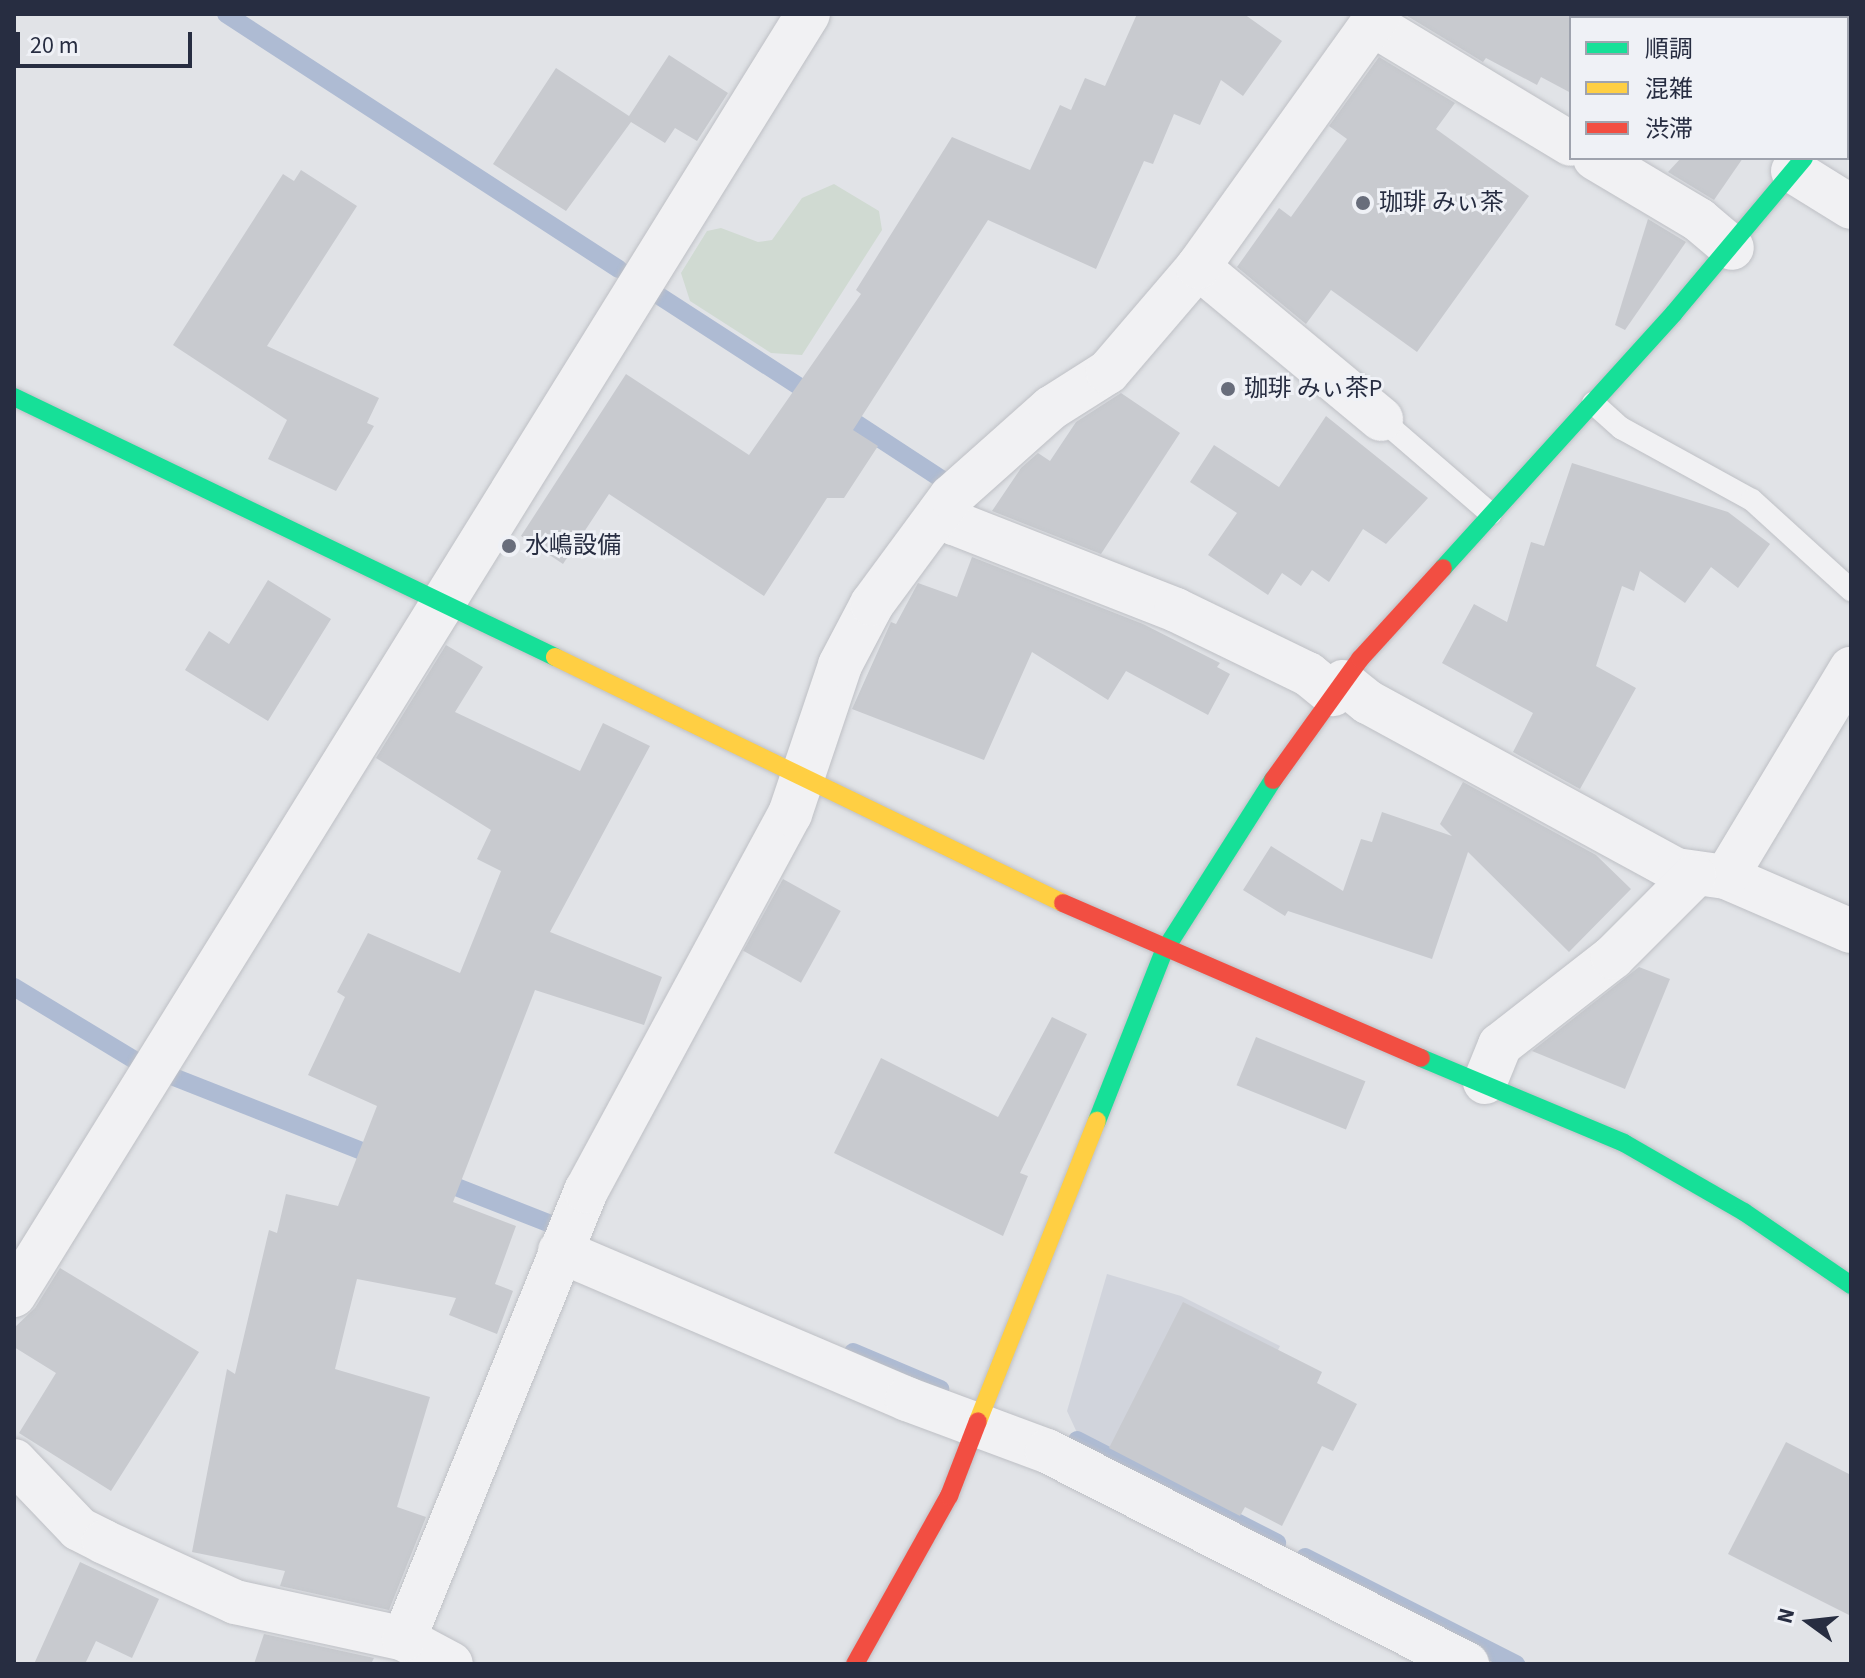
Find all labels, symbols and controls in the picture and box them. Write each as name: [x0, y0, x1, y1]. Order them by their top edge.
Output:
scale bar: [20, 16, 196, 66]
legend: [1569, 16, 1849, 160]
text: 20 m: [30, 28, 79, 63]
text: 順調: [1645, 32, 1693, 67]
text: 混雑: [1645, 72, 1693, 107]
text: 渋滞: [1645, 112, 1693, 147]
place label: 珈琲 みぃ茶: [1379, 189, 1504, 217]
marker: 珈琲 みぃ茶: [1354, 194, 1372, 212]
place label: 珈琲 みぃ茶P: [1244, 375, 1382, 403]
marker: 珈琲 みぃ茶P: [1219, 380, 1237, 398]
place label: 水嶋設備: [525, 532, 621, 560]
marker: 水嶋設備: [500, 537, 518, 555]
north arrow: [1769, 1582, 1849, 1662]
text: N: [1768, 1605, 1803, 1627]

